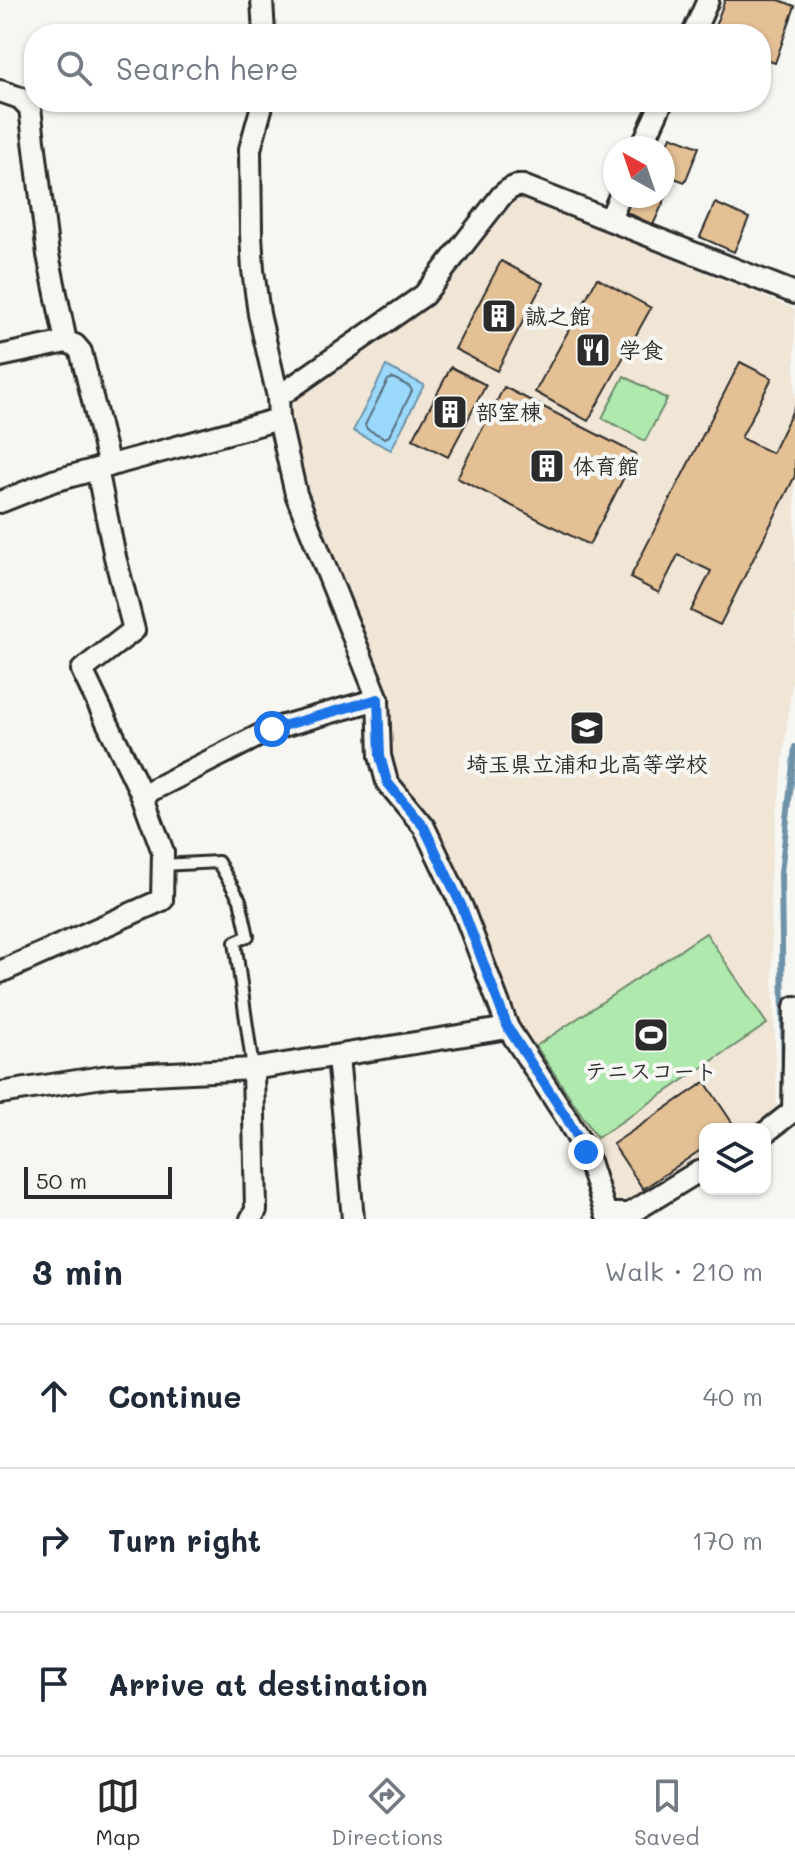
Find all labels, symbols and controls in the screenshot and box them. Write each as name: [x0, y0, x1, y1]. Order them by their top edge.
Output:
search box: [24, 24, 771, 112]
icon: search: [52, 46, 96, 90]
text: Search here: [116, 48, 299, 88]
north arrow: [603, 136, 675, 208]
building icon: 誠之館: [480, 297, 518, 335]
place label: 誠之館: [525, 301, 591, 330]
restaurant icon: 学食: [574, 331, 612, 369]
place label: 学食: [619, 335, 663, 364]
building icon: 部室棟: [431, 393, 469, 431]
place label: 部室棟: [476, 397, 542, 426]
building icon: 体育館: [528, 447, 566, 485]
place label: 体育館: [573, 451, 639, 480]
school or university icon: 埼玉県立浦和北高等学校: [568, 709, 606, 747]
route start: [254, 711, 290, 747]
place label: 埼玉県立浦和北高等学校: [466, 749, 708, 778]
sports icon: テニスコート: [632, 1016, 670, 1054]
place label: テニスコート: [585, 1056, 717, 1085]
map controls: [699, 1123, 771, 1195]
button: layers: [699, 1123, 771, 1195]
route end: [568, 1134, 604, 1170]
scale bar: [24, 1163, 172, 1199]
text: 50 m: [36, 1166, 87, 1195]
text: 3 min: [32, 1249, 123, 1294]
text: Walk · 210 m: [604, 1254, 763, 1288]
icon: ahead: [32, 1374, 76, 1418]
text: Continue: [108, 1376, 241, 1416]
text: 40 m: [703, 1379, 763, 1413]
icon: right: [32, 1518, 76, 1562]
text: Turn right: [108, 1520, 261, 1560]
text: 170 m: [692, 1523, 763, 1557]
icon: arrive: [32, 1662, 76, 1706]
text: Arrive at destination: [108, 1664, 428, 1704]
tab: Map: [96, 1774, 140, 1851]
tab: Directions: [331, 1774, 443, 1851]
tab: Saved: [634, 1774, 699, 1851]

